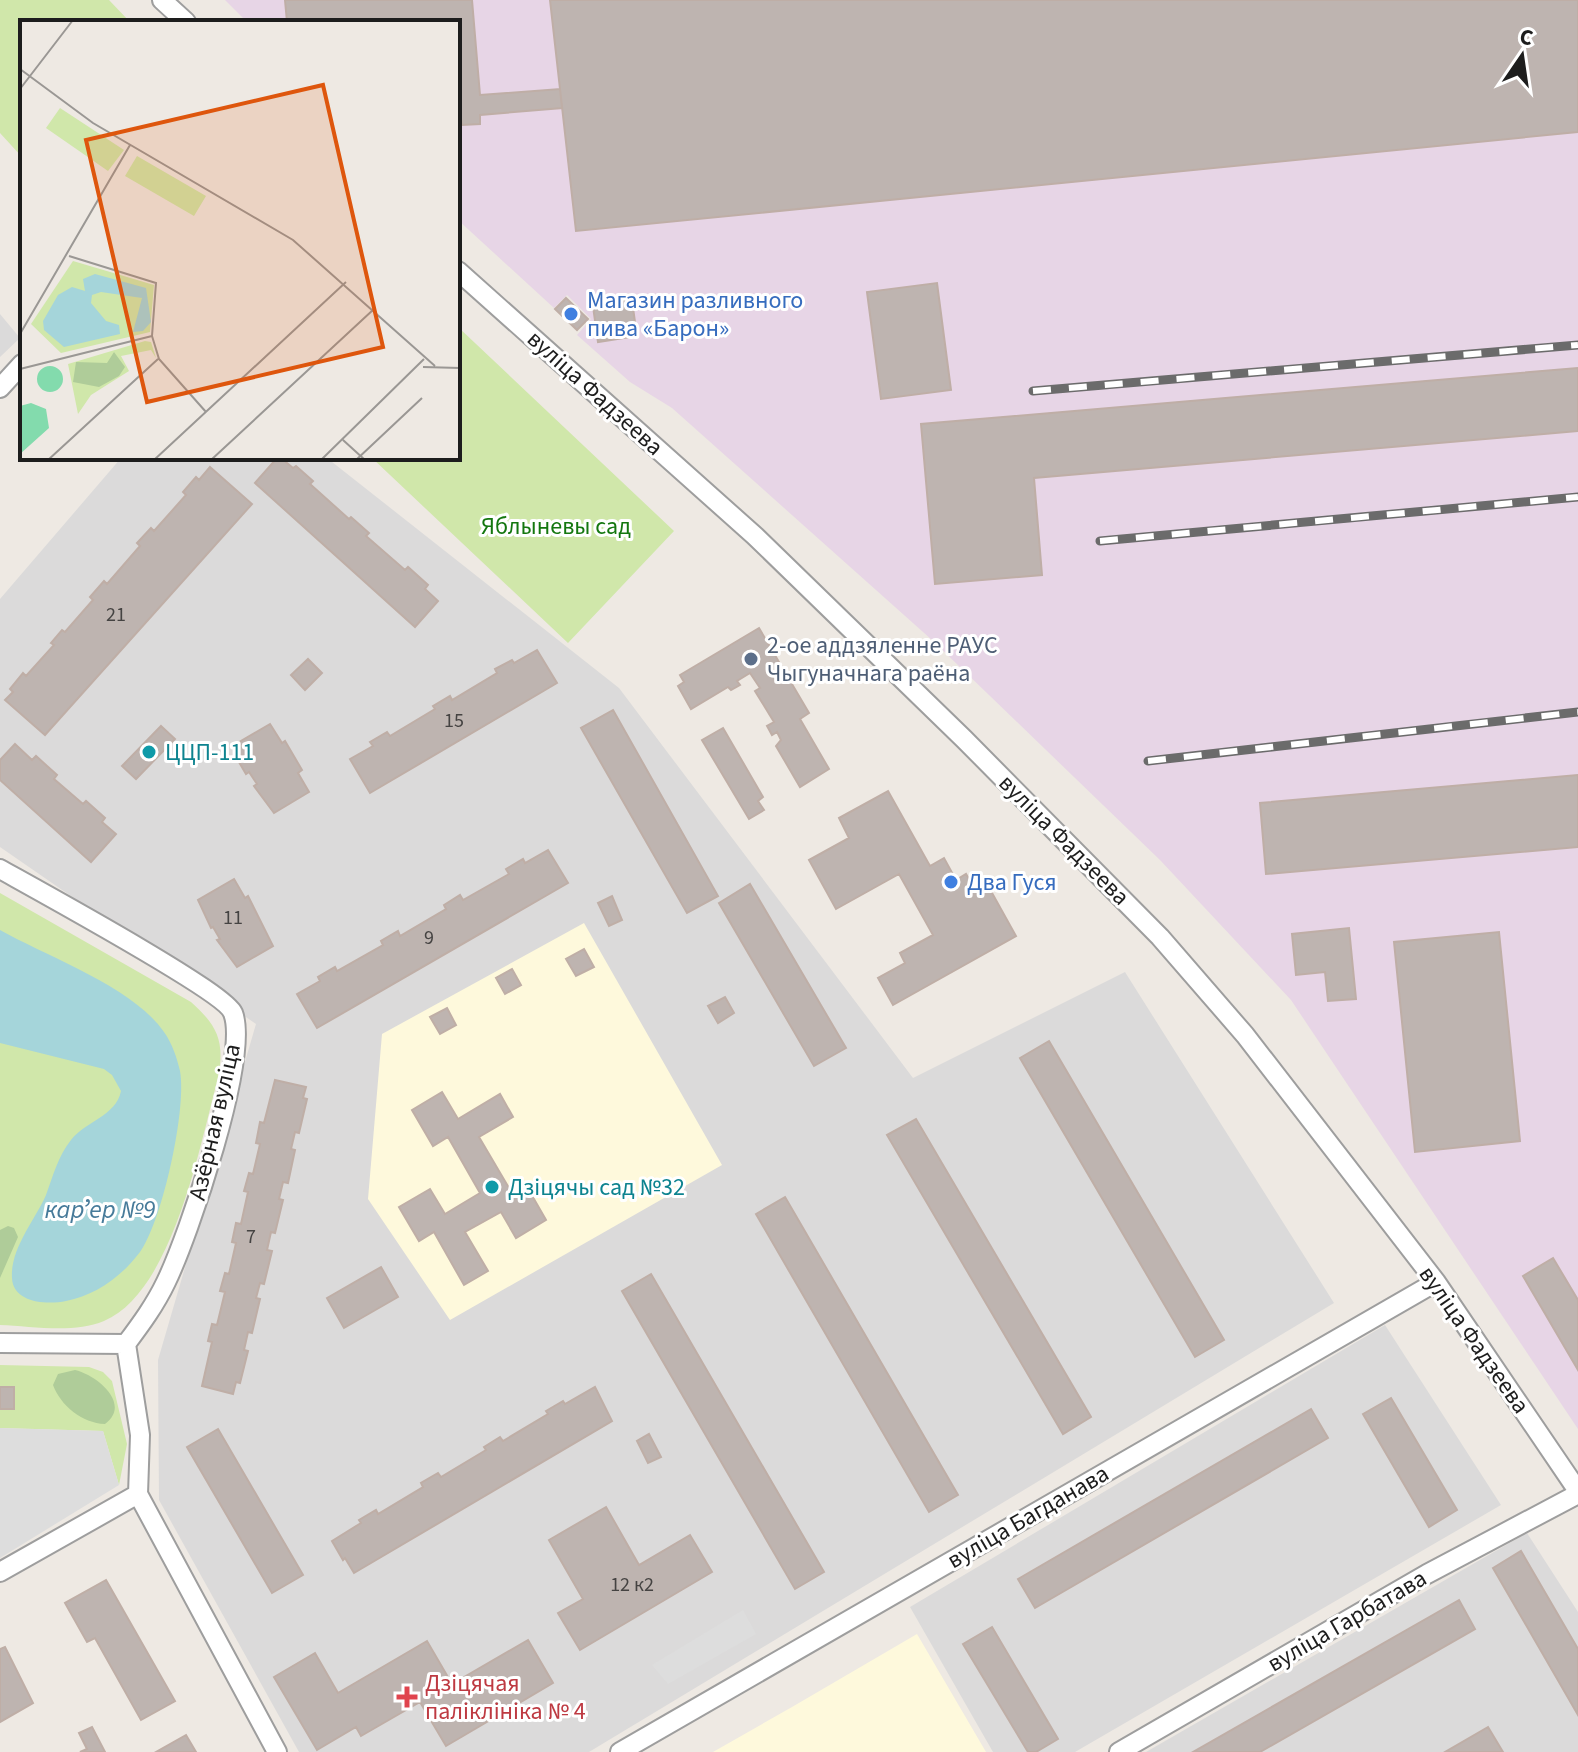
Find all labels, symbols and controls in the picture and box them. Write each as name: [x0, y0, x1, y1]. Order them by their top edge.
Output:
north arrow: [1482, 16, 1562, 96]
inset map: [20, 20, 460, 460]
text: С: [1516, 20, 1536, 55]
place label: Магазин разливного пива «Барон»: [587, 283, 803, 346]
marker: Магазин разливного пива «Барон»: [562, 305, 580, 323]
street label: вуліца Фадзеева: [519, 322, 671, 464]
park label: Яблыневы сад: [481, 509, 631, 544]
house number: 21: [106, 601, 126, 629]
place label: 2-ое аддзяленне РАУС Чыгуначнага раёна: [767, 628, 998, 691]
marker: 2-ое аддзяленне РАУС Чыгуначнага раёна: [742, 650, 760, 668]
house number: 15: [444, 707, 464, 735]
place label: ЦЦП-111: [165, 735, 254, 770]
marker: ЦЦП-111: [140, 743, 158, 761]
street label: вуліца Фадзеева: [990, 766, 1138, 914]
place label: Два Гуся: [967, 865, 1057, 900]
marker: Два Гуся: [942, 873, 960, 891]
house number: 11: [223, 904, 243, 932]
house number: 9: [424, 924, 434, 952]
street label: Азёрная вуліца: [180, 1040, 250, 1204]
place label: Дзіцячы сад №32: [508, 1170, 685, 1205]
marker: Дзіцячы сад №32: [483, 1178, 501, 1196]
water label: карʼер №9: [45, 1191, 155, 1228]
house number: 7: [246, 1223, 256, 1251]
street label: вуліца Фадзеева: [1410, 1259, 1538, 1421]
street label: вуліца Багданава: [941, 1456, 1115, 1578]
street label: вуліца Гарбатава: [1261, 1561, 1433, 1681]
house number: 12 к2: [610, 1571, 654, 1599]
place label: Дзіцячая паліклініка № 4: [425, 1666, 586, 1729]
marker: Дзіцячая паліклініка № 4: [396, 1686, 418, 1708]

